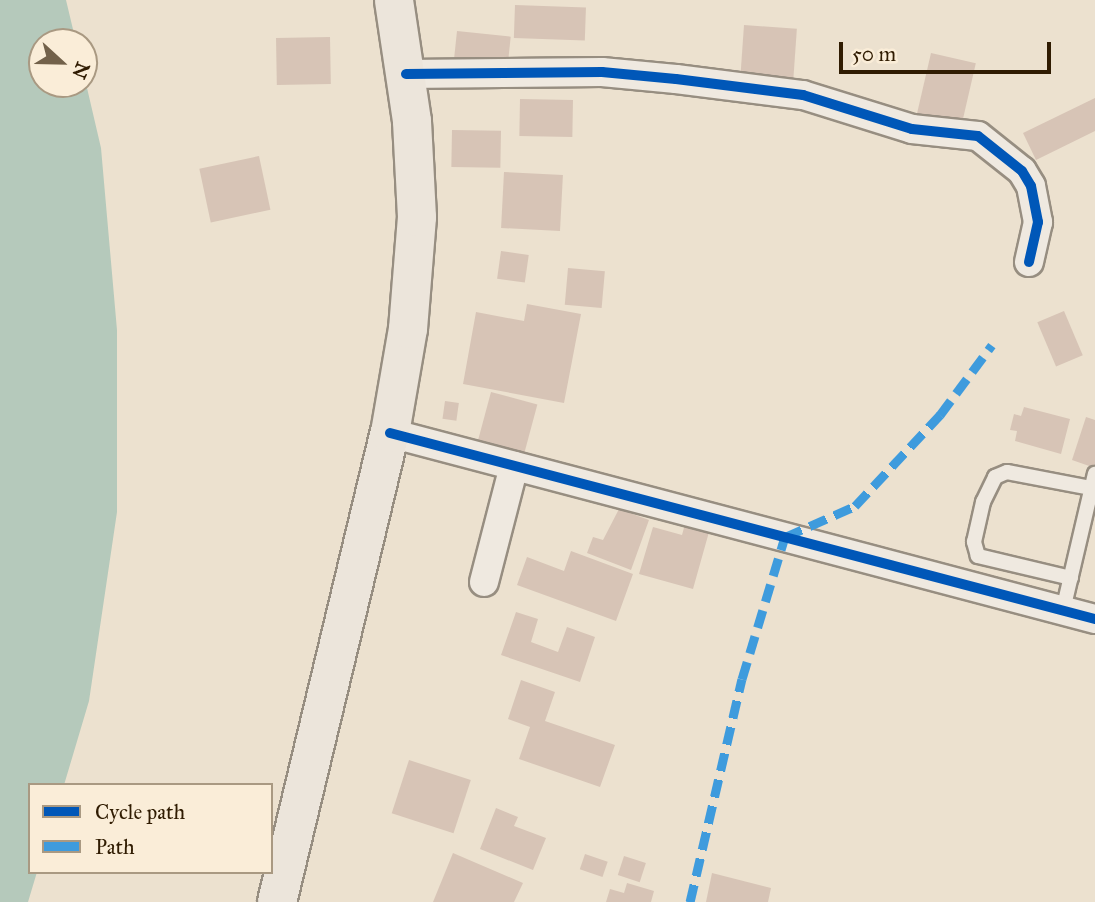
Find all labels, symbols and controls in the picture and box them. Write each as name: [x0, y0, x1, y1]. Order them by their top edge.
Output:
north arrow: [28, 28, 98, 98]
scale bar: [843, 28, 1055, 72]
text: 50 m: [852, 41, 896, 67]
text: N: [67, 59, 95, 82]
legend: [28, 783, 273, 874]
text: Cycle path: [95, 799, 185, 825]
text: Path: [95, 834, 135, 860]

